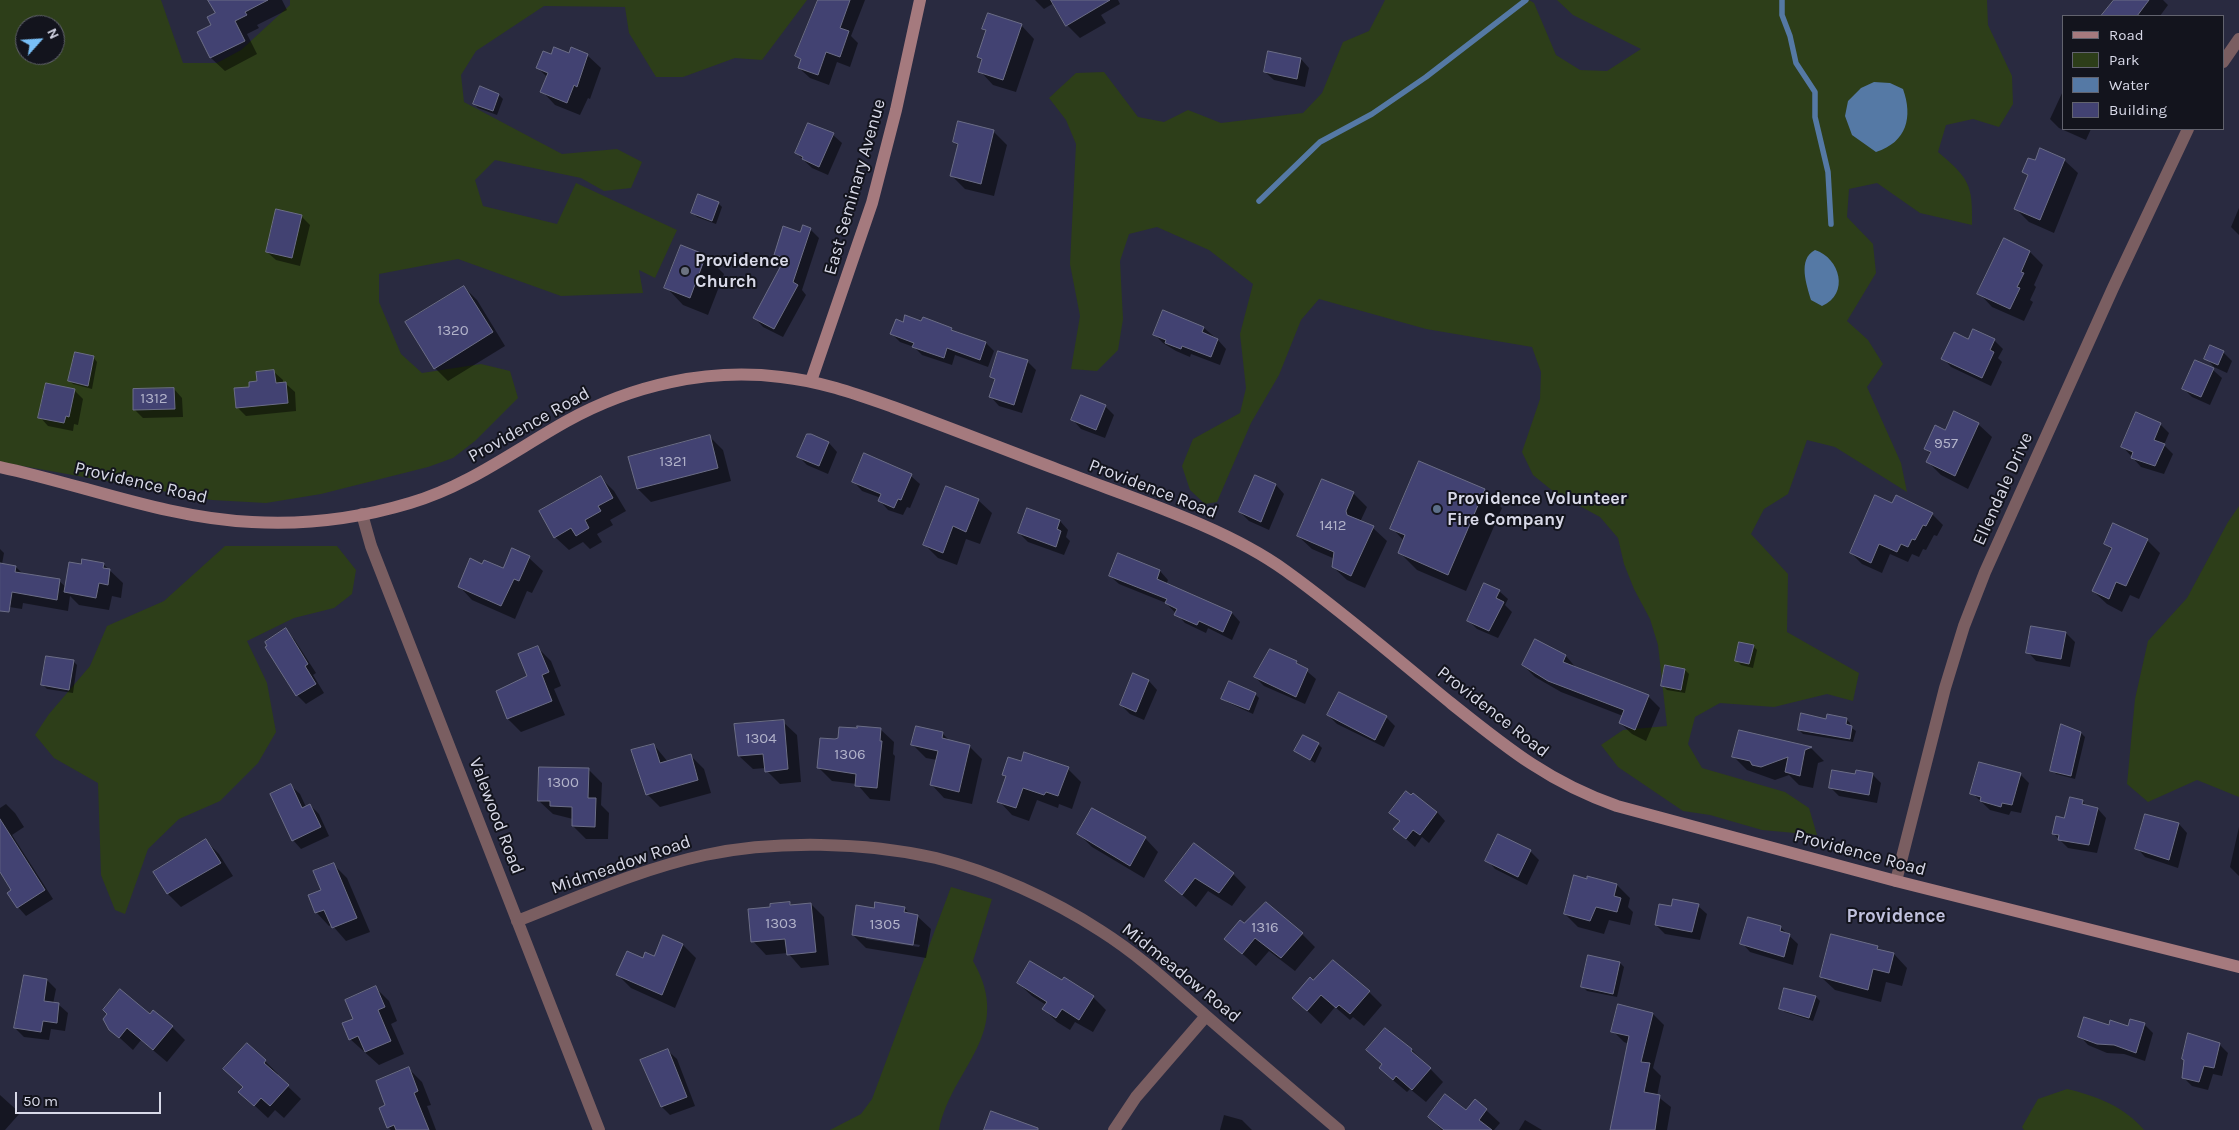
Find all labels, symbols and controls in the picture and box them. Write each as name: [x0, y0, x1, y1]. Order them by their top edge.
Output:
north arrow: [15, 15, 65, 65]
legend: [2062, 15, 2224, 130]
text: N: [43, 25, 63, 42]
text: Road: [2109, 26, 2144, 44]
text: Park: [2109, 51, 2139, 69]
text: Water: [2109, 76, 2149, 94]
street label: East Seminary Avenue: [820, 97, 890, 277]
text: Building: [2109, 101, 2167, 119]
place label: Providence Church: [695, 250, 789, 292]
marker: Providence Church: [679, 265, 691, 277]
house number: 1320: [437, 322, 469, 340]
street label: Providence Road: [464, 383, 594, 467]
house number: 1312: [140, 390, 168, 408]
street label: Ellendale Drive: [1968, 429, 2038, 549]
house number: 957: [1934, 435, 1958, 453]
house number: 1321: [659, 453, 687, 471]
street label: Providence Road: [1086, 455, 1220, 523]
street label: Providence Road: [72, 457, 210, 509]
place label: Providence Volunteer Fire Company: [1447, 488, 1627, 530]
marker: Providence Volunteer Fire Company: [1431, 503, 1443, 515]
house number: 1412: [1320, 517, 1346, 535]
street label: Providence Road: [1433, 662, 1553, 762]
house number: 1304: [745, 730, 777, 748]
house number: 1306: [834, 746, 866, 764]
street label: Valewood Road: [464, 755, 528, 877]
house number: 1300: [547, 774, 579, 792]
street label: Providence Road: [1792, 825, 1928, 881]
street label: Midmeadow Road: [548, 831, 694, 899]
district label: Providence: [1846, 906, 1946, 928]
house number: 1303: [765, 915, 797, 933]
house number: 1305: [869, 916, 901, 934]
street label: Midmeadow Road: [1117, 919, 1245, 1027]
house number: 1316: [1251, 919, 1279, 937]
scale bar: [18, 1082, 164, 1114]
text: 50 m: [23, 1092, 58, 1110]

